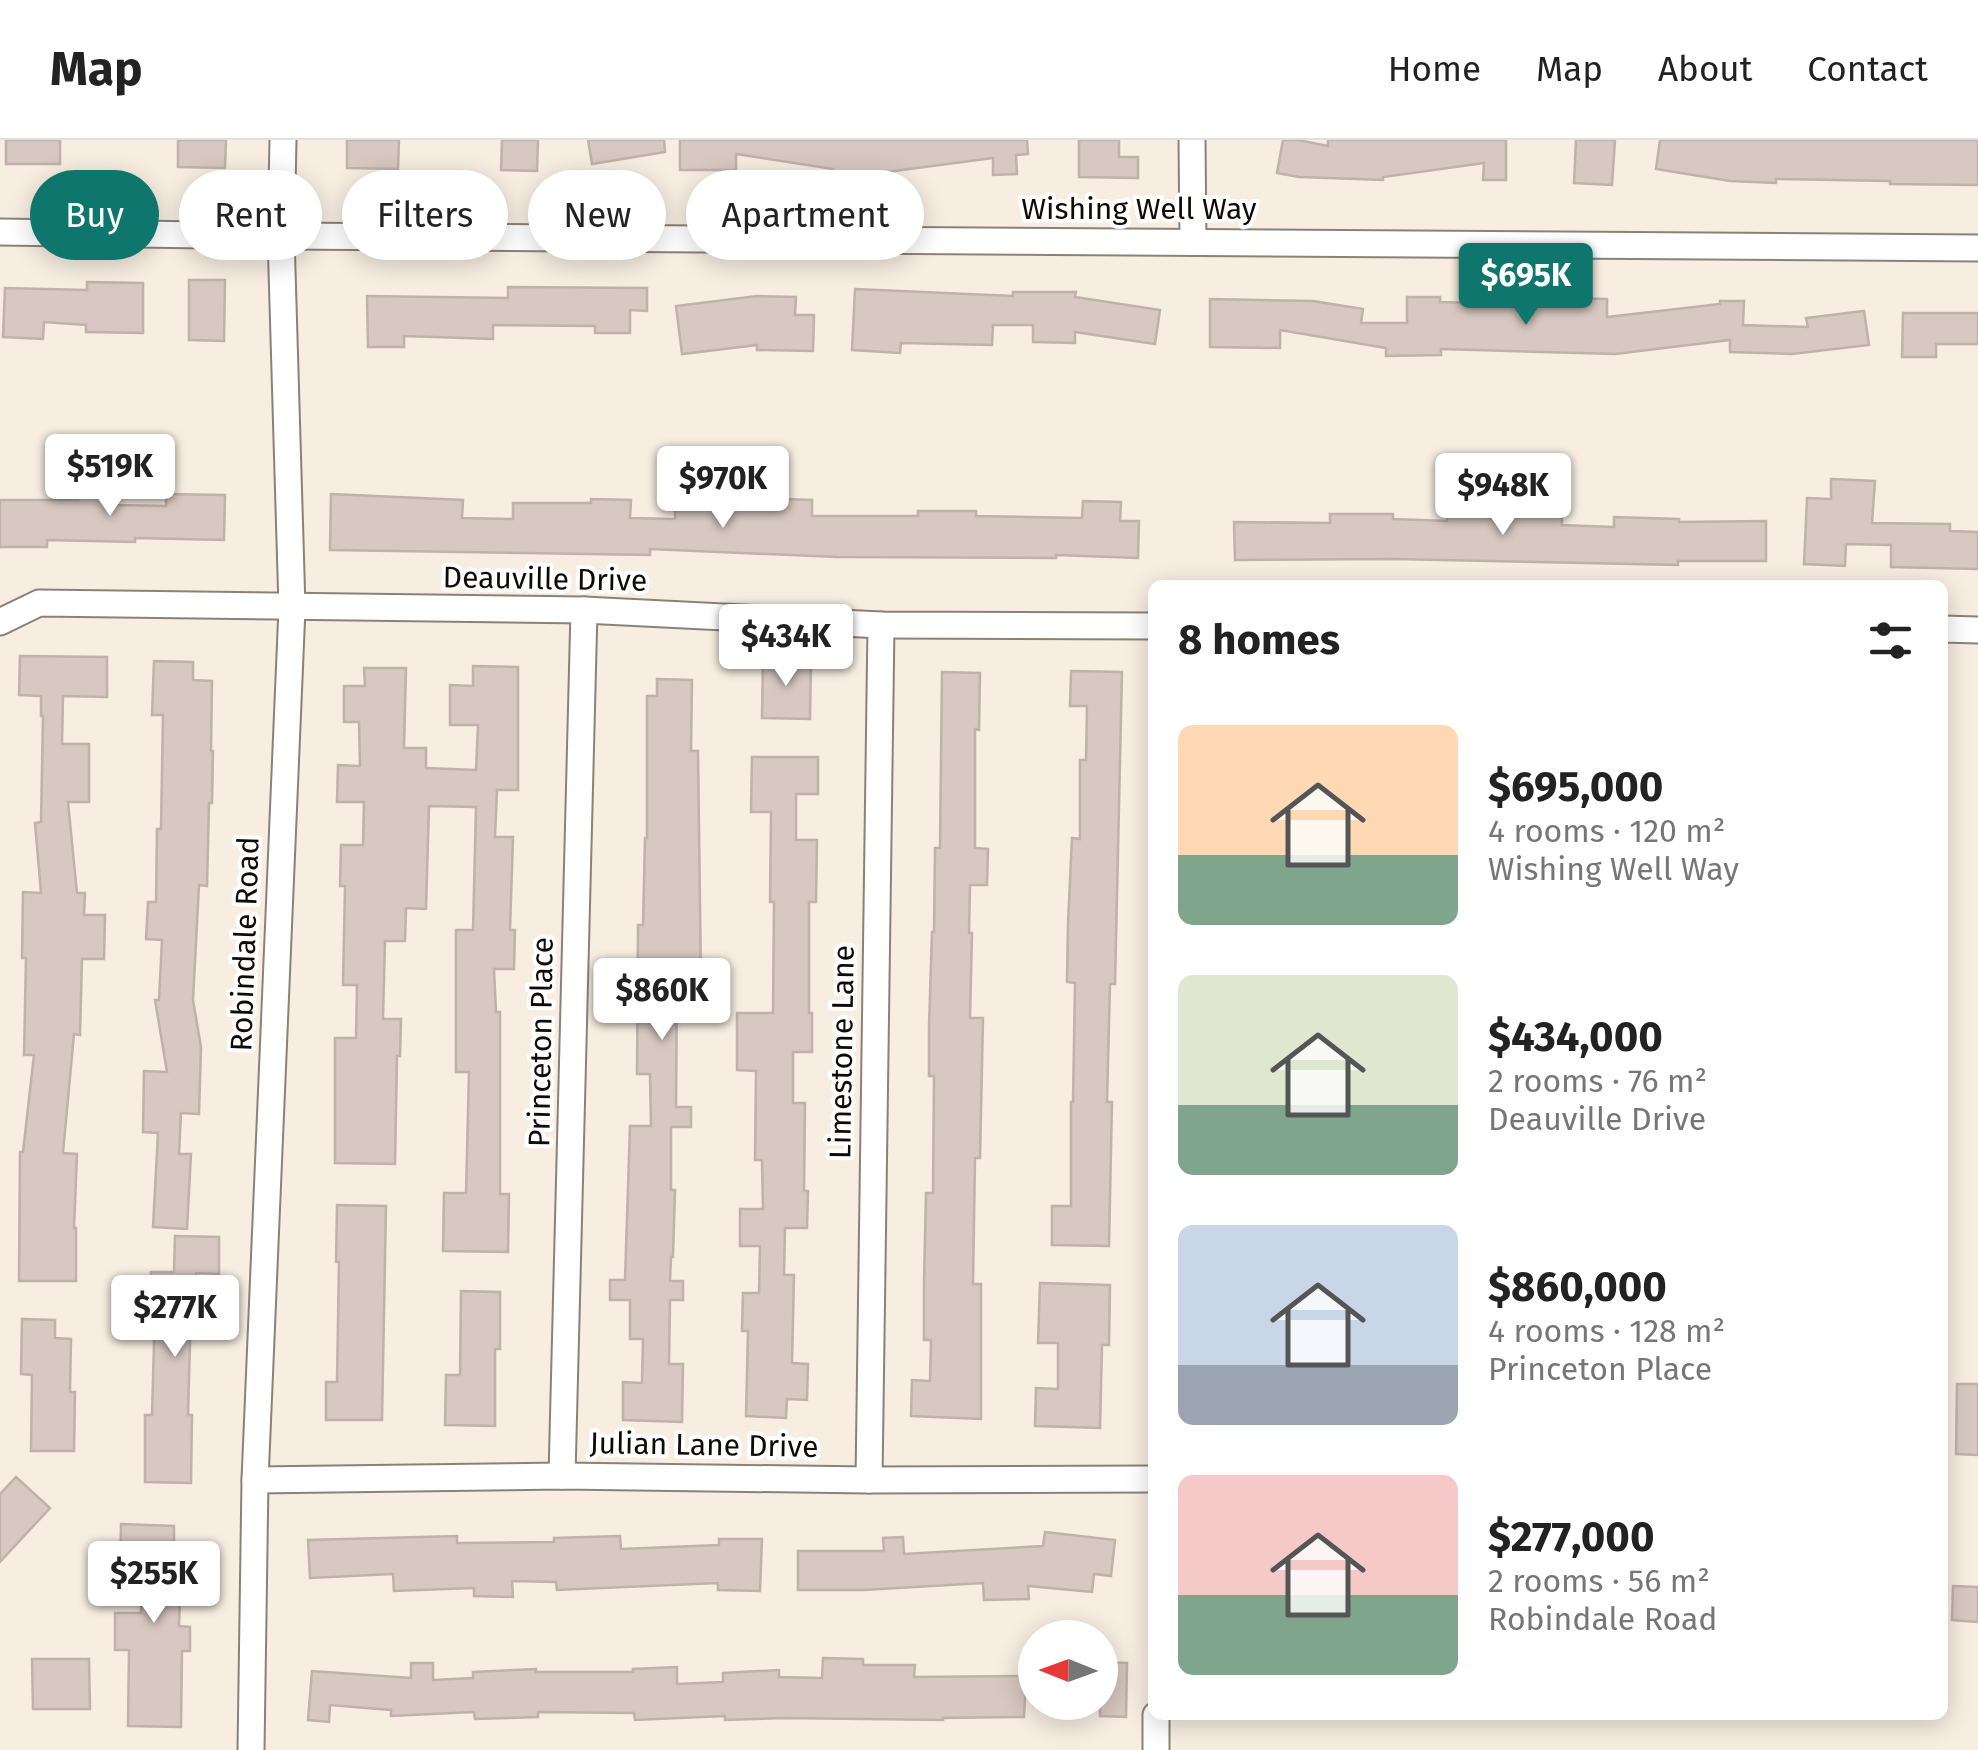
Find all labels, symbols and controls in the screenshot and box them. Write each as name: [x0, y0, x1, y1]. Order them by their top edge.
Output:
text: Map: [50, 40, 143, 98]
text: Home: [1388, 48, 1481, 90]
text: Map: [1536, 48, 1603, 90]
text: About: [1658, 48, 1752, 90]
text: Contact: [1807, 48, 1928, 90]
chip: Buy: [30, 170, 159, 260]
chip: Rent: [179, 170, 322, 260]
chip: Filters: [342, 170, 508, 260]
chip: New: [528, 170, 666, 260]
chip: Apartment: [686, 170, 924, 260]
street label: Wishing Well Way: [1021, 191, 1257, 227]
pin: $695K: [1456, 243, 1596, 328]
text: $695K: [1481, 256, 1571, 294]
pin: $519K: [40, 434, 180, 519]
pin: $970K: [653, 446, 793, 531]
text: $519K: [67, 447, 153, 485]
pin: $948K: [1433, 453, 1573, 538]
text: $970K: [679, 459, 767, 497]
text: $948K: [1457, 466, 1549, 504]
street label: Deauville Drive: [442, 559, 648, 599]
pin: $434K: [716, 604, 856, 689]
icon: filters: [1863, 613, 1918, 668]
text: 8 homes: [1178, 615, 1340, 665]
text: $434K: [741, 617, 831, 655]
text: $695,000: [1488, 762, 1663, 812]
icon: home: [1258, 765, 1378, 885]
text: 4 rooms · 120 m²: [1488, 812, 1725, 850]
street label: Robindale Road: [223, 836, 267, 1052]
text: Wishing Well Way: [1488, 850, 1739, 888]
street label: Princeton Place: [521, 937, 561, 1147]
street label: Limestone Lane: [822, 945, 862, 1159]
pin: $860K: [592, 958, 732, 1043]
text: $860K: [615, 971, 709, 1009]
text: $434,000: [1488, 1012, 1663, 1062]
icon: home: [1258, 1015, 1378, 1135]
text: 2 rooms · 76 m²: [1488, 1062, 1707, 1100]
text: Deauville Drive: [1488, 1100, 1706, 1138]
text: $860,000: [1488, 1262, 1667, 1312]
icon: home: [1258, 1265, 1378, 1385]
pin: $277K: [105, 1275, 245, 1360]
text: $277K: [133, 1288, 217, 1326]
text: 4 rooms · 128 m²: [1488, 1312, 1725, 1350]
text: Princeton Place: [1488, 1350, 1712, 1388]
street label: Julian Lane Drive: [589, 1425, 819, 1465]
text: $277,000: [1488, 1512, 1654, 1562]
icon: home: [1258, 1515, 1378, 1635]
pin: $255K: [84, 1541, 224, 1626]
text: $255K: [110, 1554, 198, 1592]
text: 2 rooms · 56 m²: [1488, 1562, 1710, 1600]
text: Robindale Road: [1488, 1600, 1718, 1638]
north arrow: [1018, 1620, 1118, 1720]
map controls: [1018, 1620, 1118, 1720]

